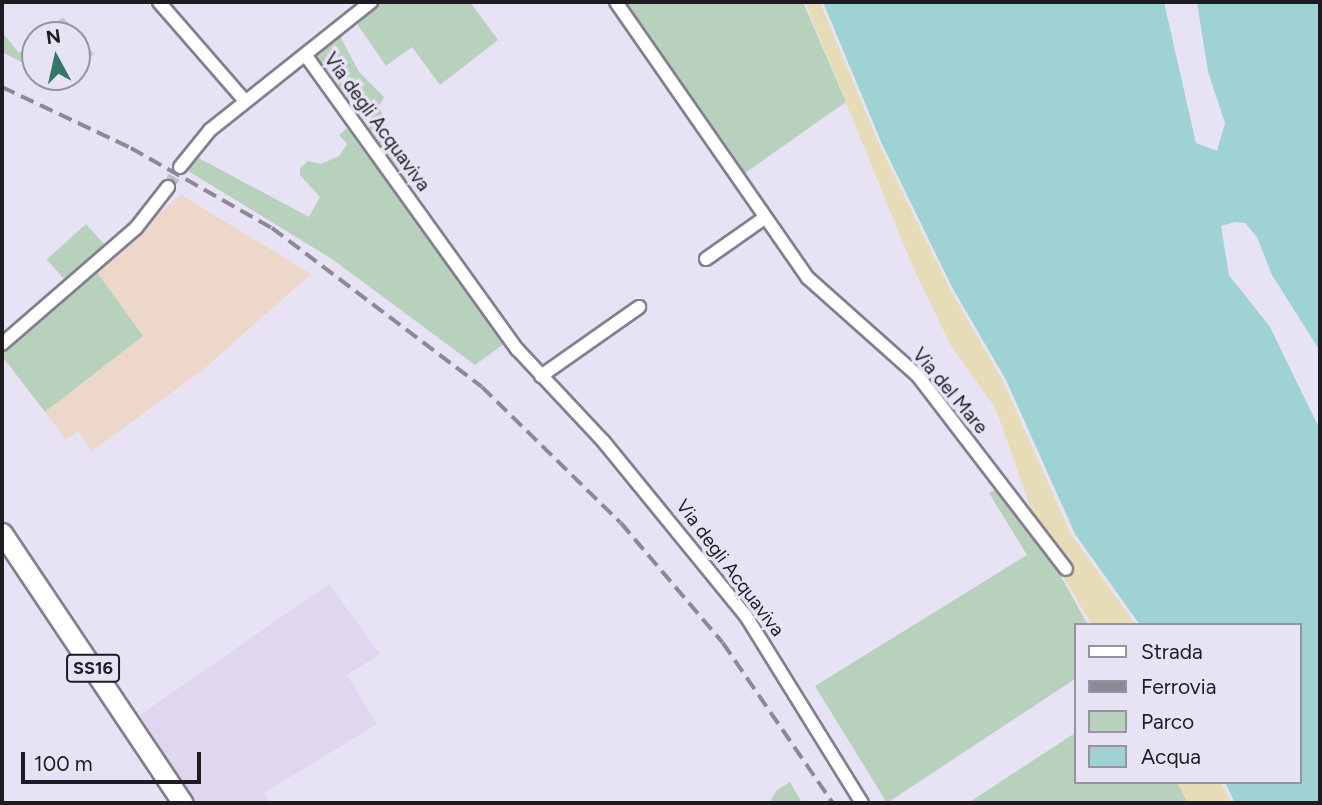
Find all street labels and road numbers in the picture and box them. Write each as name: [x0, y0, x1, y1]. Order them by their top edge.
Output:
street label: Via degli Acquaviva: [319, 48, 435, 196]
street label: Via del Mare: [908, 343, 992, 439]
street label: Via degli Acquaviva: [671, 495, 789, 641]
road number: SS16: [65, 654, 121, 682]

